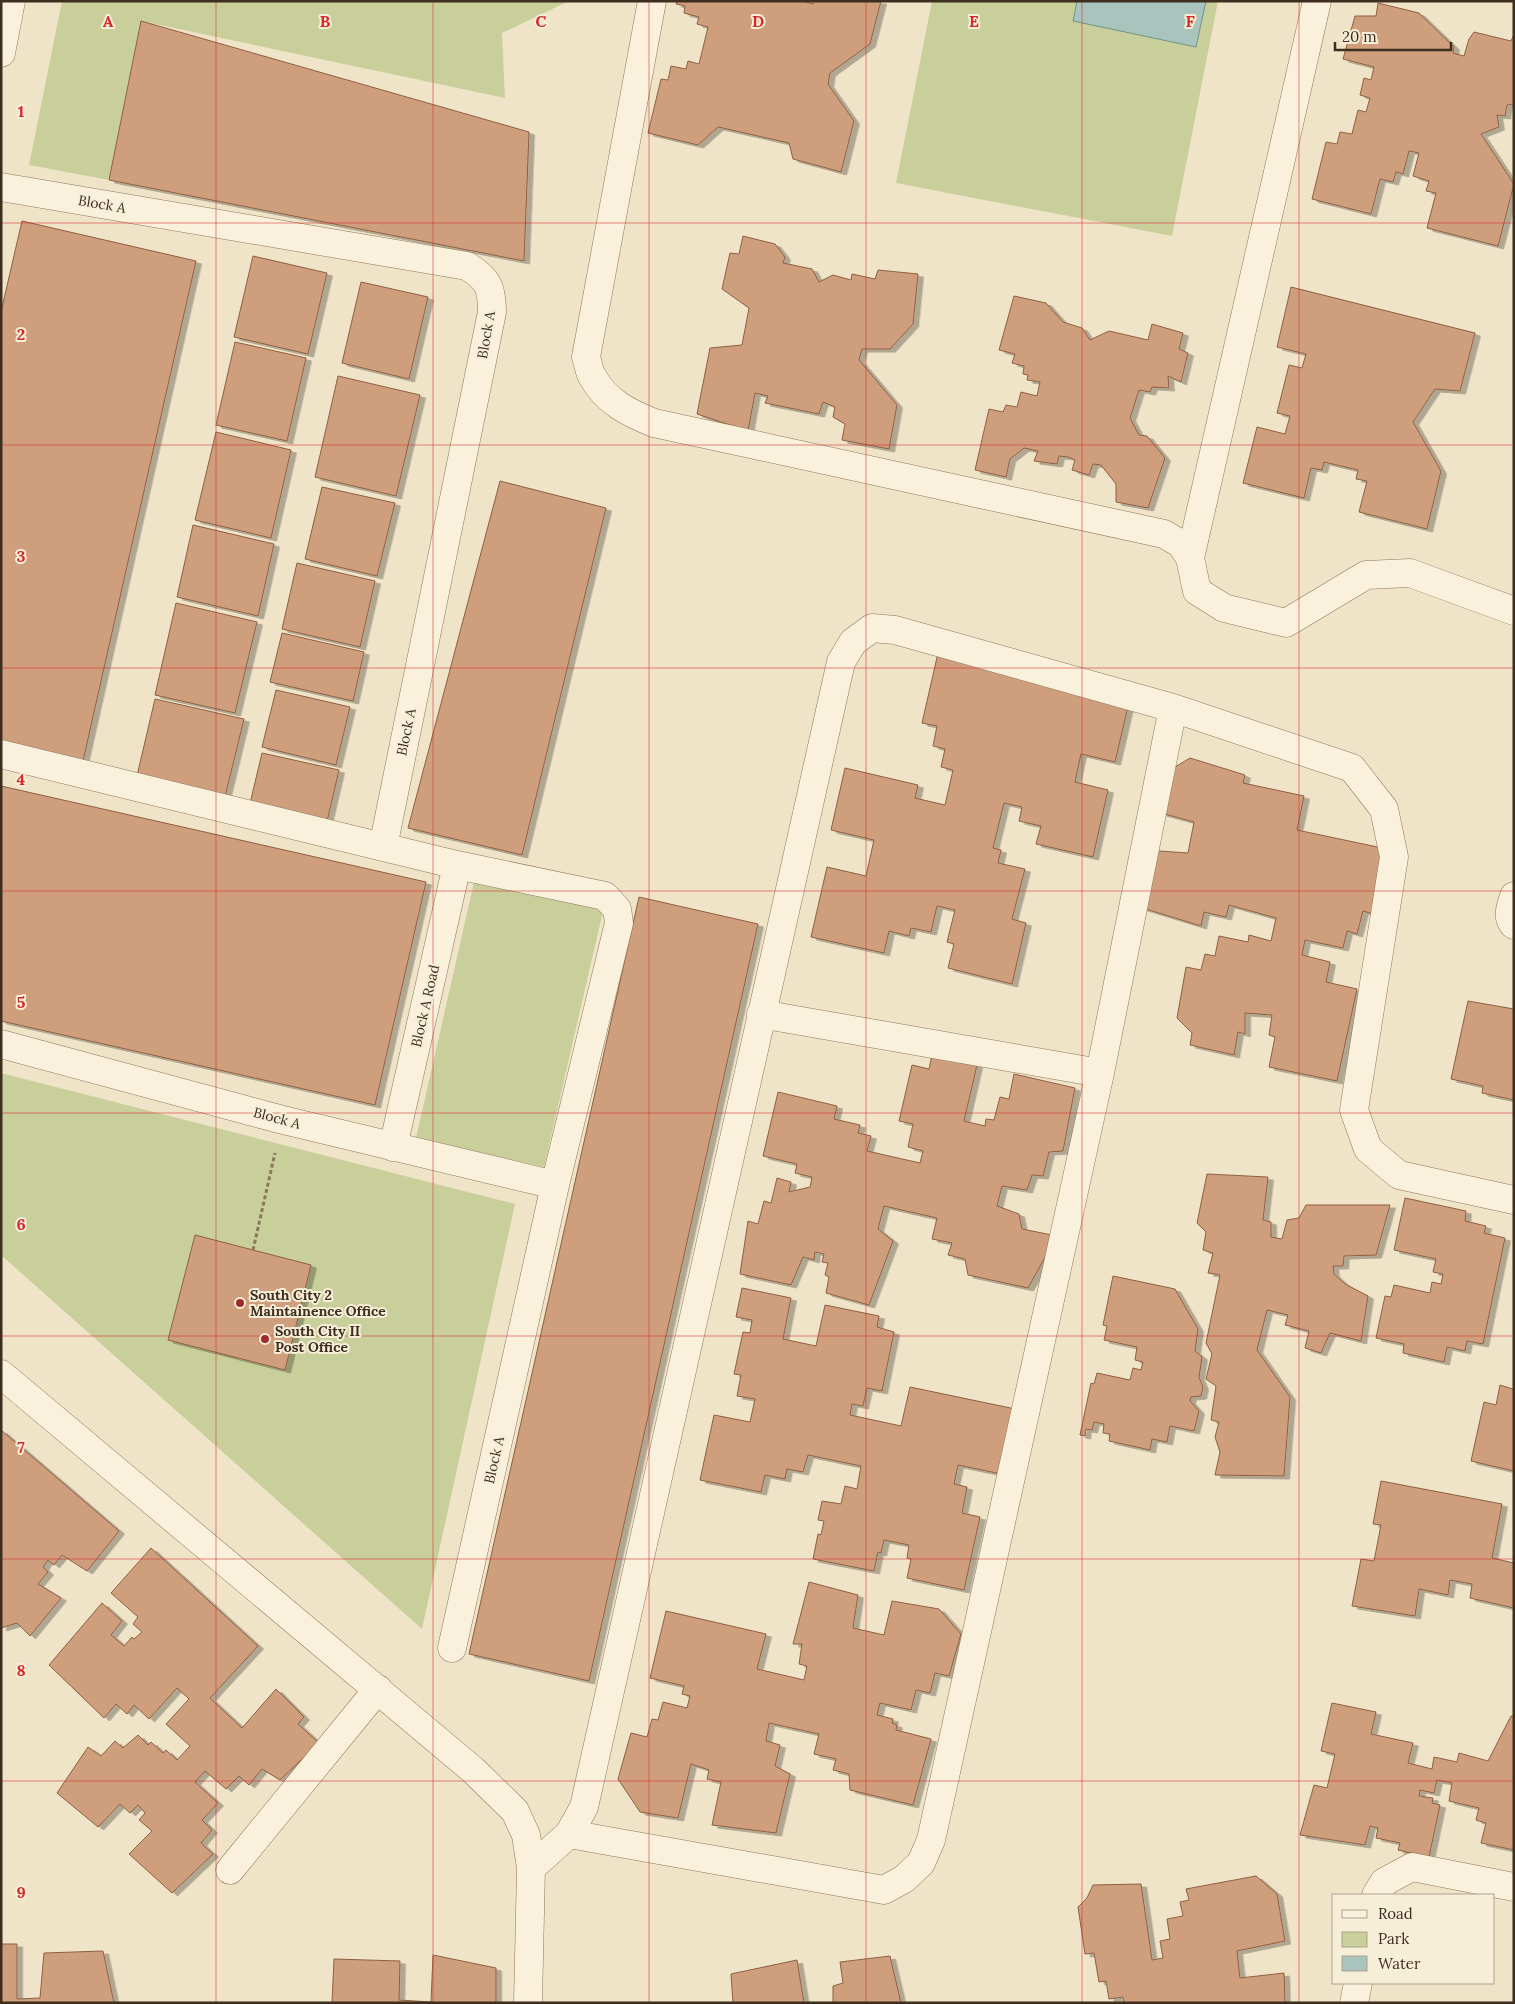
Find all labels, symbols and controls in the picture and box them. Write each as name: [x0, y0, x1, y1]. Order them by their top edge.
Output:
text: A: [103, 11, 114, 31]
text: B: [320, 11, 331, 31]
text: C: [535, 11, 547, 31]
text: D: [752, 11, 764, 31]
text: E: [969, 11, 979, 31]
text: F: [1185, 11, 1195, 31]
scale bar: [1335, 20, 1451, 52]
text: 20 m: [1342, 27, 1377, 46]
text: 1: [18, 101, 24, 121]
street label: Block A: [77, 191, 127, 217]
street label: Block A: [473, 310, 499, 360]
text: 2: [17, 324, 25, 344]
text: 3: [17, 546, 26, 566]
street label: Block A: [392, 706, 420, 757]
text: 4: [17, 769, 26, 789]
street label: Block A Road: [407, 963, 443, 1049]
text: 5: [17, 992, 26, 1012]
street label: Block A: [251, 1103, 303, 1133]
text: 6: [16, 1214, 26, 1234]
place label: South City 2 Maintainence Office: [250, 1286, 386, 1320]
marker: South City 2 Maintainence Office: [234, 1297, 246, 1309]
place label: South City II Post Office: [275, 1322, 360, 1356]
marker: South City II Post Office: [259, 1333, 271, 1345]
street label: Block A: [480, 1434, 508, 1485]
text: 7: [17, 1437, 25, 1457]
text: 8: [16, 1660, 26, 1680]
text: 9: [16, 1882, 26, 1902]
legend: [1332, 1894, 1495, 1984]
text: Road: [1378, 1904, 1413, 1923]
text: Park: [1378, 1929, 1409, 1948]
text: Water: [1378, 1954, 1421, 1973]

